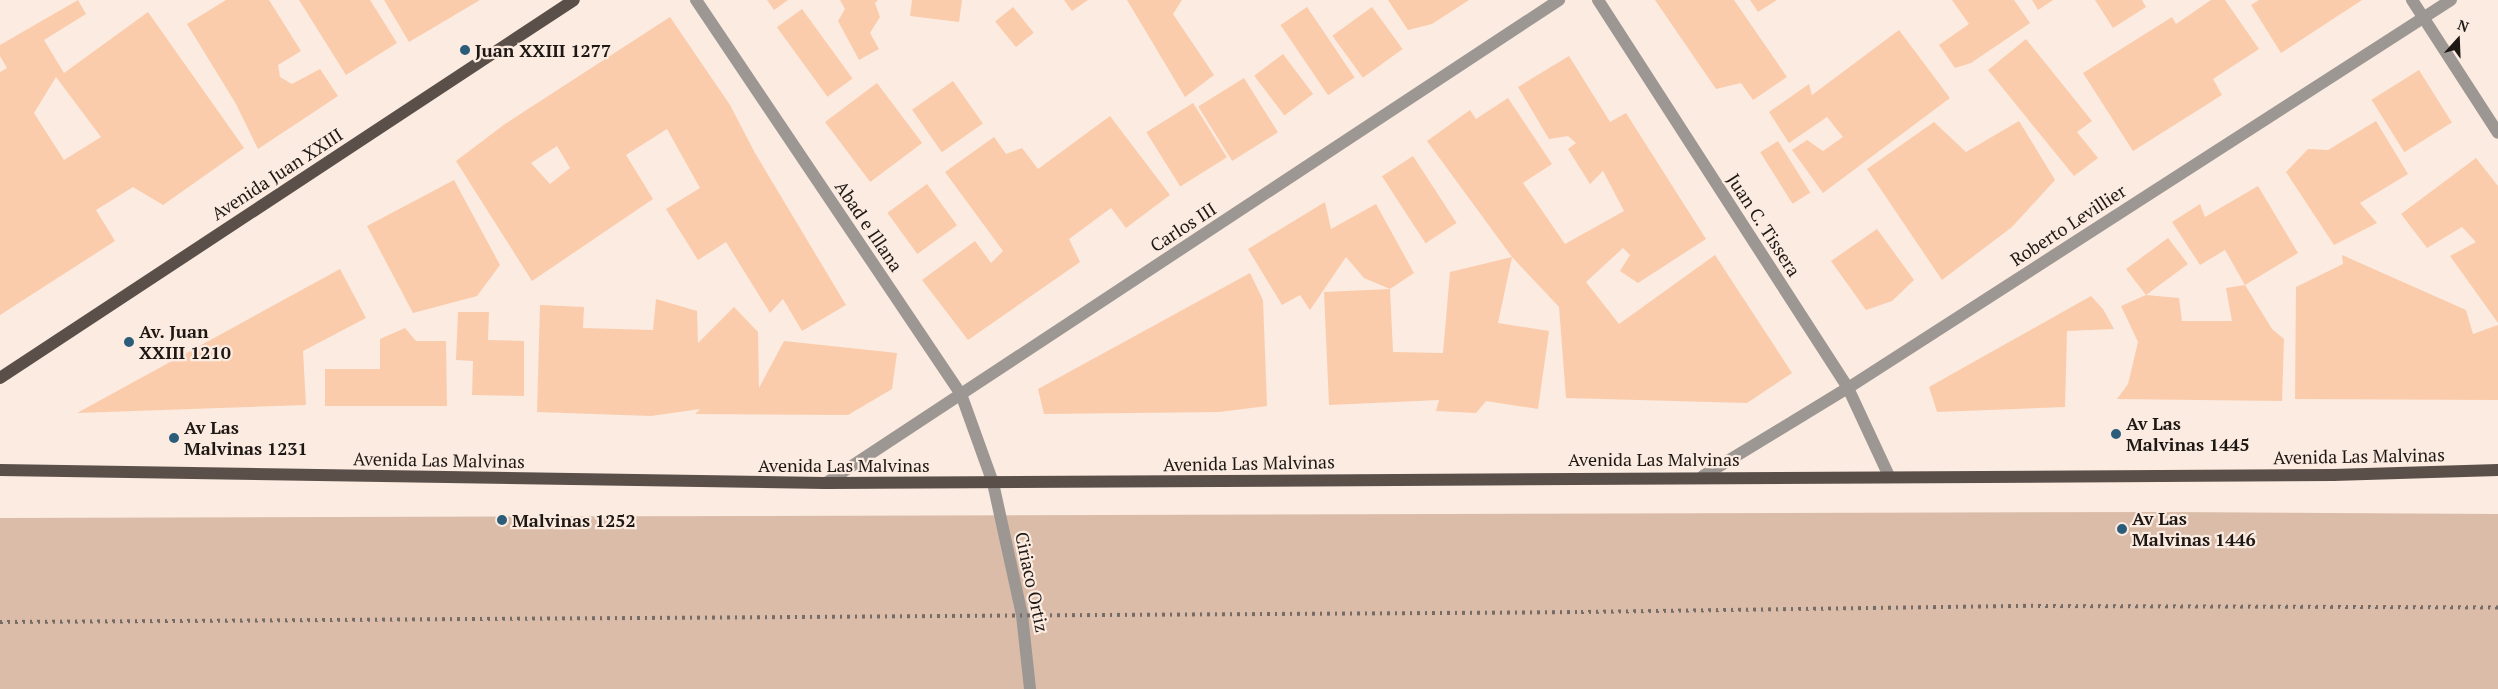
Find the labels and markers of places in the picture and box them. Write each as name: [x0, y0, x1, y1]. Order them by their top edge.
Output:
place label: Juan XXIII 1277: [475, 39, 611, 61]
marker: Juan XXIII 1277: [459, 44, 471, 56]
place label: Av. Juan XXIII 1210: [139, 321, 231, 364]
marker: Av. Juan XXIII 1210: [123, 336, 135, 348]
place label: Av Las Malvinas 1445: [2126, 413, 2250, 456]
place label: Av Las Malvinas 1231: [184, 417, 308, 459]
marker: Av Las Malvinas 1445: [2110, 428, 2122, 440]
marker: Av Las Malvinas 1231: [168, 432, 180, 444]
place label: Av Las Malvinas 1446: [2132, 508, 2256, 550]
place label: Malvinas 1252: [512, 509, 636, 531]
marker: Malvinas 1252: [496, 514, 508, 526]
marker: Av Las Malvinas 1446: [2116, 523, 2128, 535]

